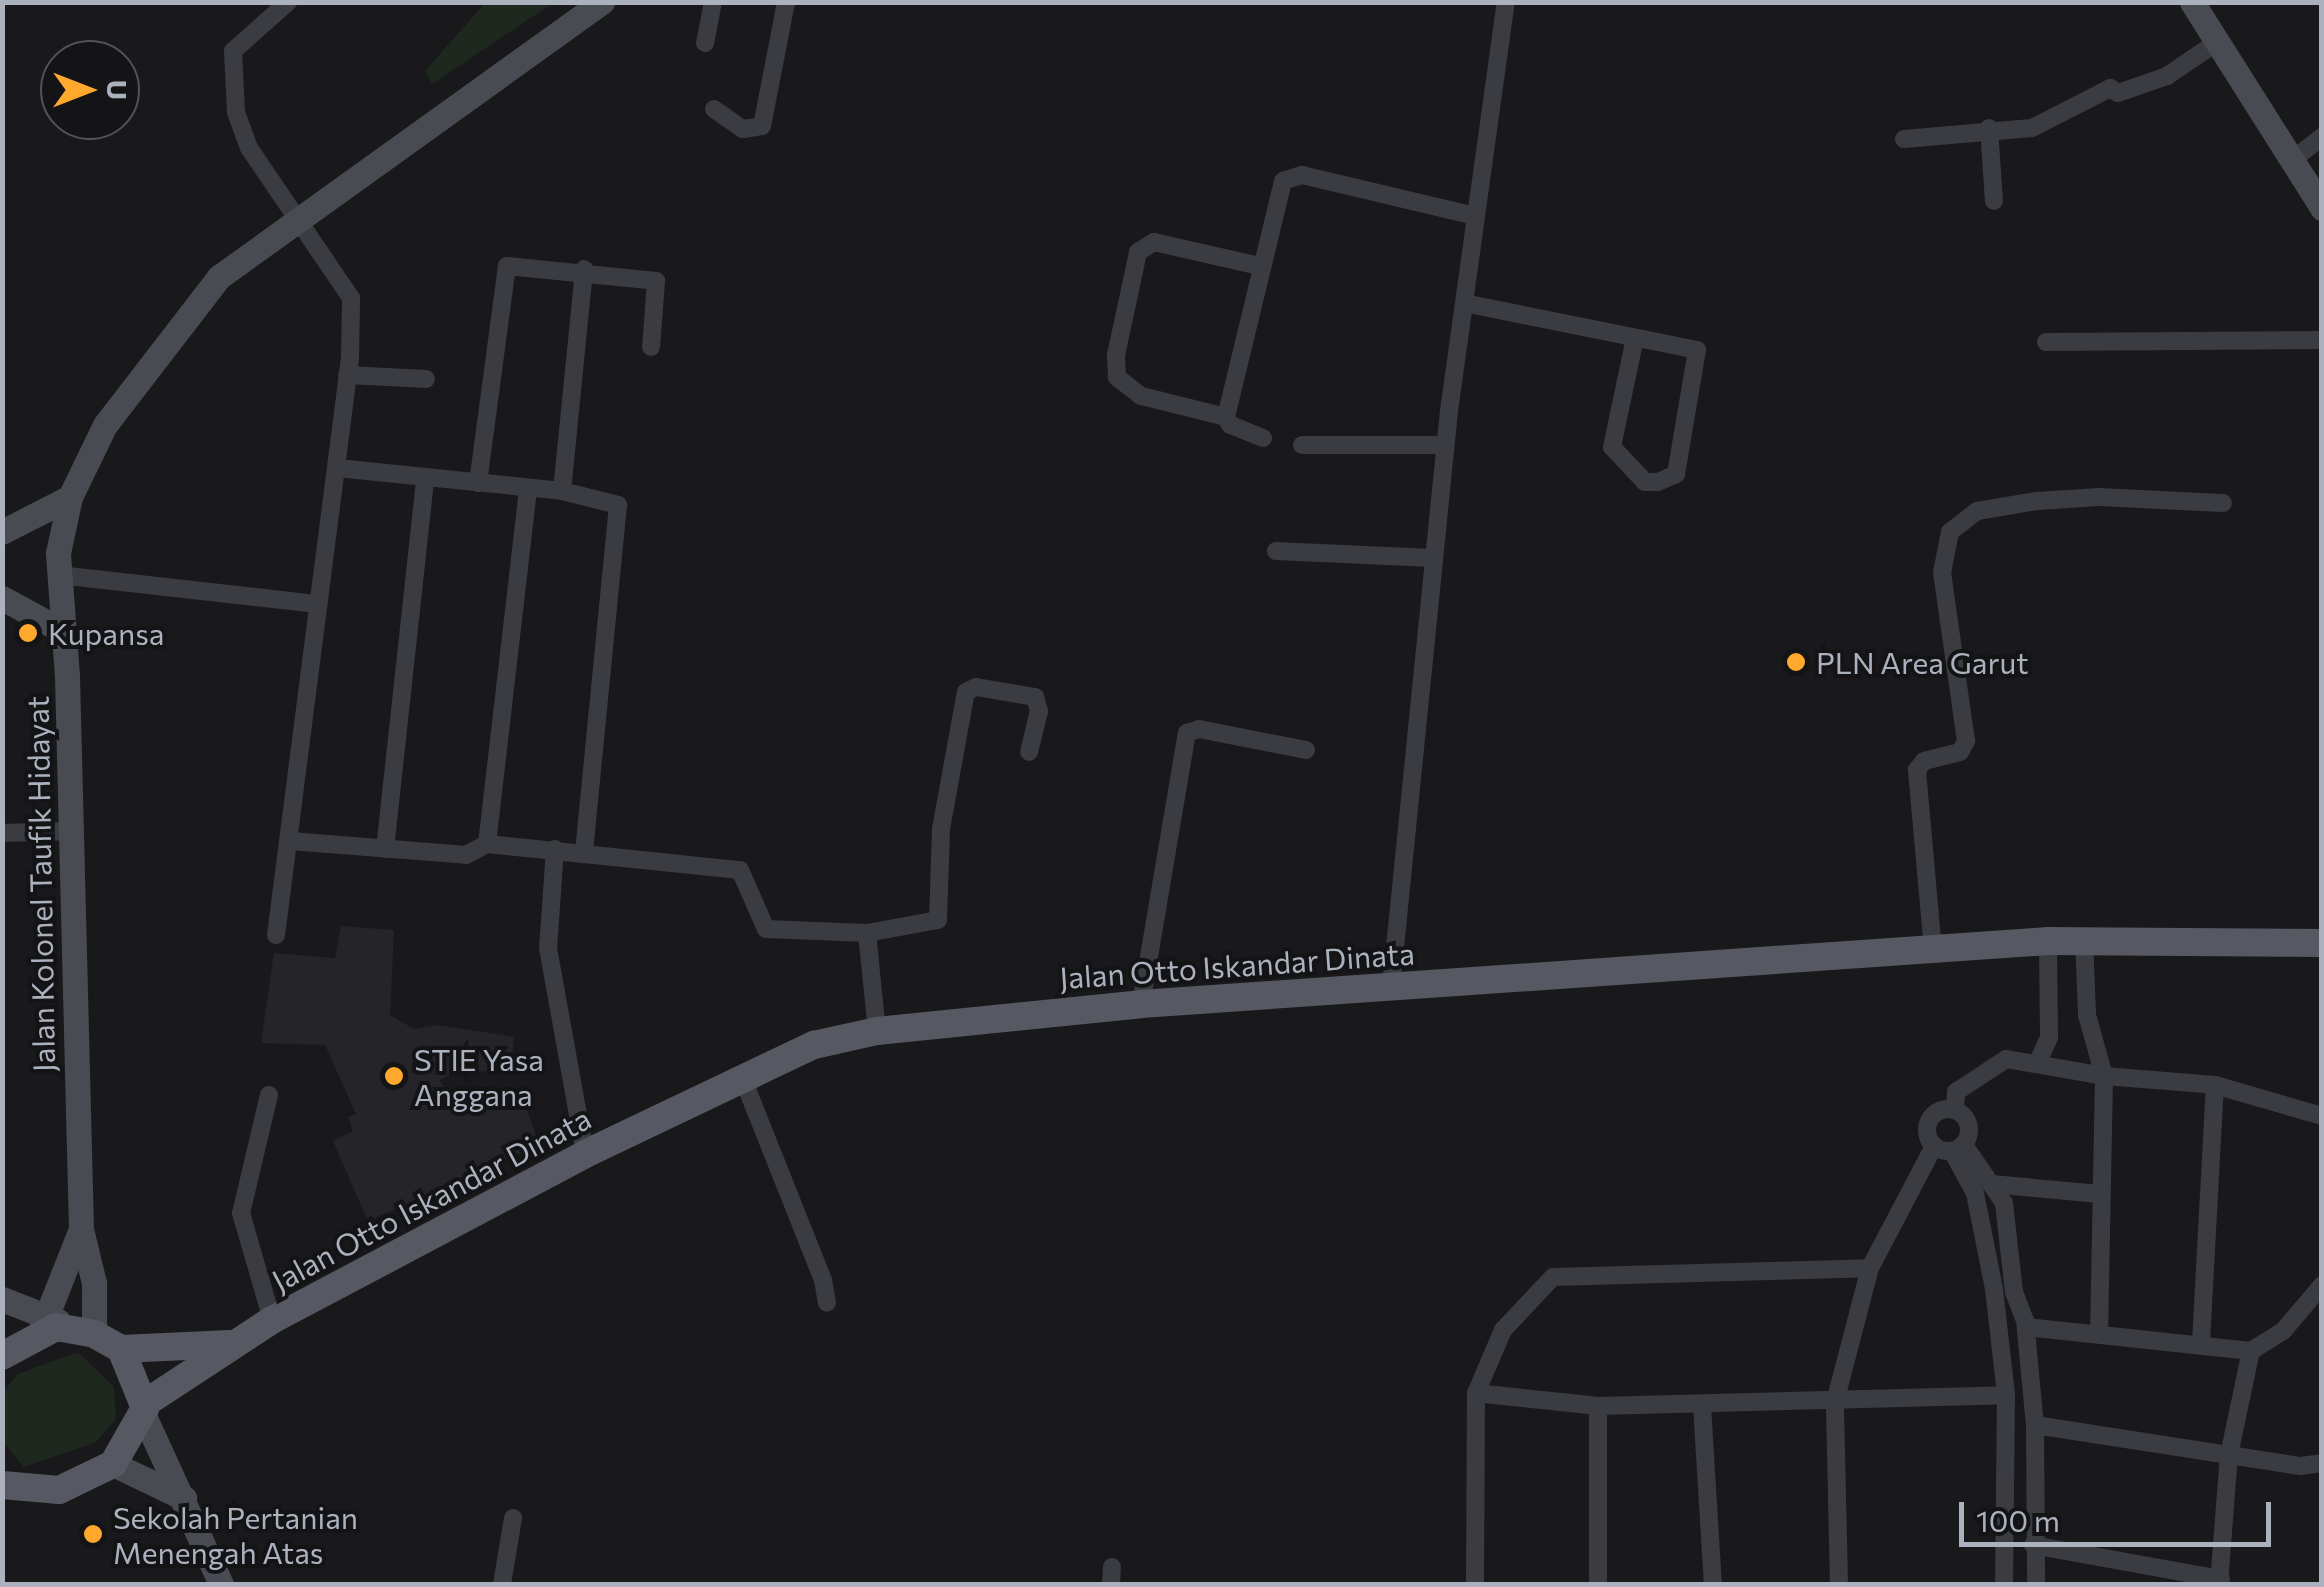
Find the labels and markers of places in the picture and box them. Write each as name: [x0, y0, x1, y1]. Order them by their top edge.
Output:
place label: Kupansa: [48, 615, 164, 651]
marker: Kupansa: [17, 622, 39, 644]
place label: PLN Area Garut: [1816, 644, 2029, 680]
marker: PLN Area Garut: [1785, 651, 1807, 673]
place label: STIE Yasa Anggana: [414, 1041, 544, 1112]
marker: STIE Yasa Anggana: [383, 1065, 405, 1087]
place label: Sekolah Pertanian Menengah Atas: [113, 1499, 358, 1570]
marker: Sekolah Pertanian Menengah Atas: [82, 1523, 104, 1545]

